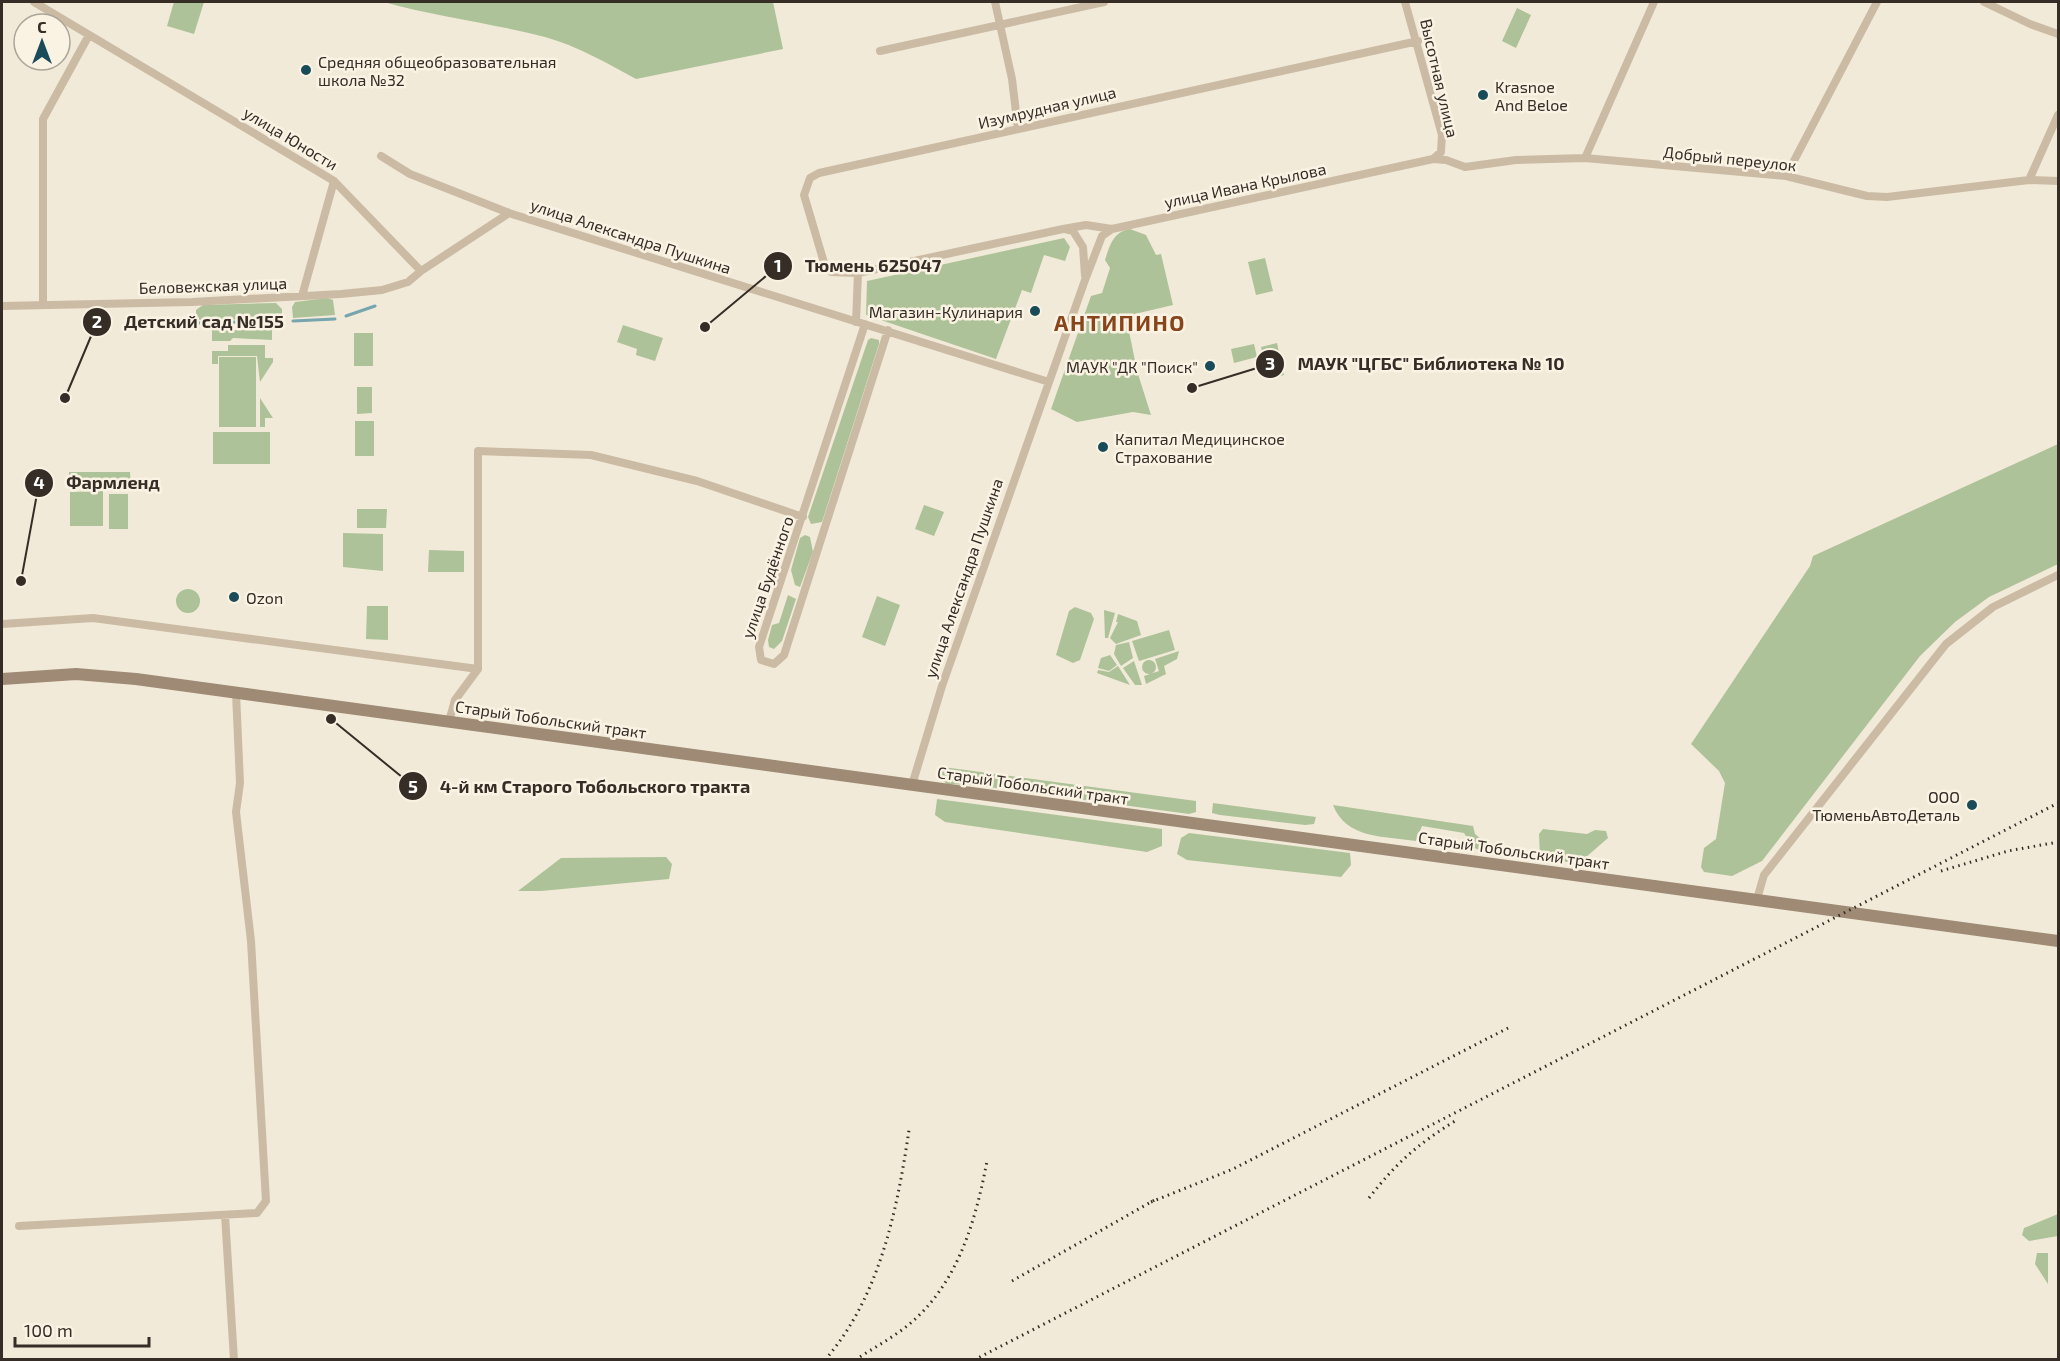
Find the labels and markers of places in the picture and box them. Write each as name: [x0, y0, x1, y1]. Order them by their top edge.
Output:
place label: Средняя общеобразовательная школа №32: [318, 52, 556, 89]
marker: Средняя общеобразовательная школа №32: [299, 63, 313, 77]
place label: Krasnoe And Beloe: [1495, 77, 1568, 114]
marker: Krasnoe And Beloe: [1476, 88, 1490, 102]
callout: Тюмень 625047: [763, 248, 953, 284]
place label: Магазин-Кулинария: [869, 302, 1023, 322]
callout: Детский сад №155: [82, 304, 296, 340]
marker: Магазин-Кулинария: [1028, 304, 1042, 318]
callout: МАУК "ЦГБС" Библиотека № 10: [1255, 346, 1577, 382]
place label: МАУК "ДК "Поиск": [1066, 357, 1198, 376]
marker: МАУК "ДК "Поиск": [1203, 359, 1217, 373]
place label: Капитал Медицинское Страхование: [1115, 429, 1285, 466]
marker: Капитал Медицинское Страхование: [1096, 440, 1110, 454]
callout: Фармленд: [24, 465, 171, 501]
place label: Ozon: [246, 588, 283, 607]
marker: Ozon: [227, 590, 241, 604]
callout: 4-й км Старого Тобольского тракта: [398, 768, 763, 804]
place label: ООО ТюменьАвтоДеталь: [1812, 787, 1960, 824]
marker: ООО ТюменьАвтоДеталь: [1965, 798, 1979, 812]

